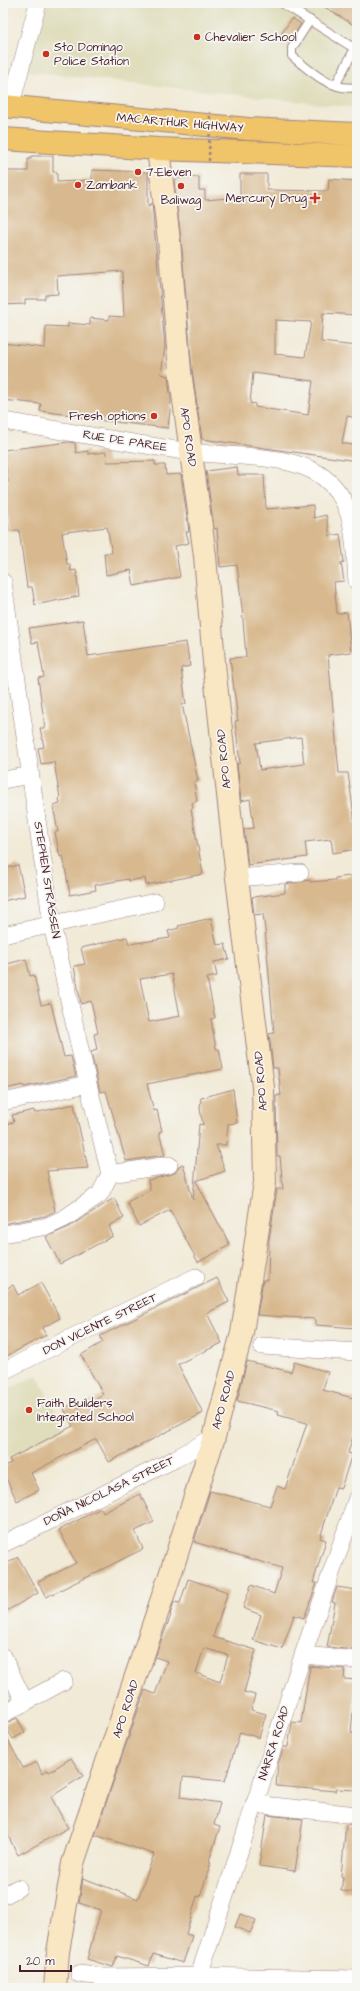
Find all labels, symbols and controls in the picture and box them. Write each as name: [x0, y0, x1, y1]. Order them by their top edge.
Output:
place label: Chevalier School: [205, 29, 297, 46]
marker: Chevalier School: [192, 32, 202, 42]
place label: Sto Domingo Police Station: [54, 39, 129, 70]
marker: Sto Domingo Police Station: [41, 49, 51, 59]
street label: MACARTHUR HIGHWAY: [116, 109, 245, 137]
place label: 7-Eleven: [146, 164, 191, 181]
marker: 7-Eleven: [133, 167, 143, 177]
place label: Zambank: [86, 177, 138, 194]
marker: Zambank: [73, 180, 83, 190]
marker: Baliwag: [176, 181, 186, 191]
place label: Mercury Drug: [226, 190, 307, 208]
place label: Baliwag: [161, 192, 201, 210]
marker: Mercury Drug: [310, 193, 320, 203]
street label: APO ROAD: [175, 406, 201, 468]
place label: Fresh options: [69, 408, 146, 425]
marker: Fresh options: [149, 411, 159, 421]
street label: RUE DE PAREE: [82, 426, 168, 456]
street label: APO ROAD: [212, 728, 236, 790]
street label: STEPHEN STRASSEN: [29, 820, 65, 940]
street label: APO ROAD: [250, 1050, 272, 1112]
street label: DON VICENTE STREET: [40, 1289, 161, 1359]
street label: APO ROAD: [208, 1368, 240, 1431]
place label: Faith Builders Integrated School: [37, 1395, 134, 1427]
marker: Faith Builders Integrated School: [24, 1405, 34, 1415]
street label: DOÑA NICOLASA STREET: [40, 1451, 178, 1530]
street label: APO ROAD: [109, 1678, 143, 1740]
street label: NARRA ROAD: [254, 1704, 294, 1782]
scale bar: [20, 1947, 71, 1973]
text: 20 m: [26, 1953, 55, 1970]

